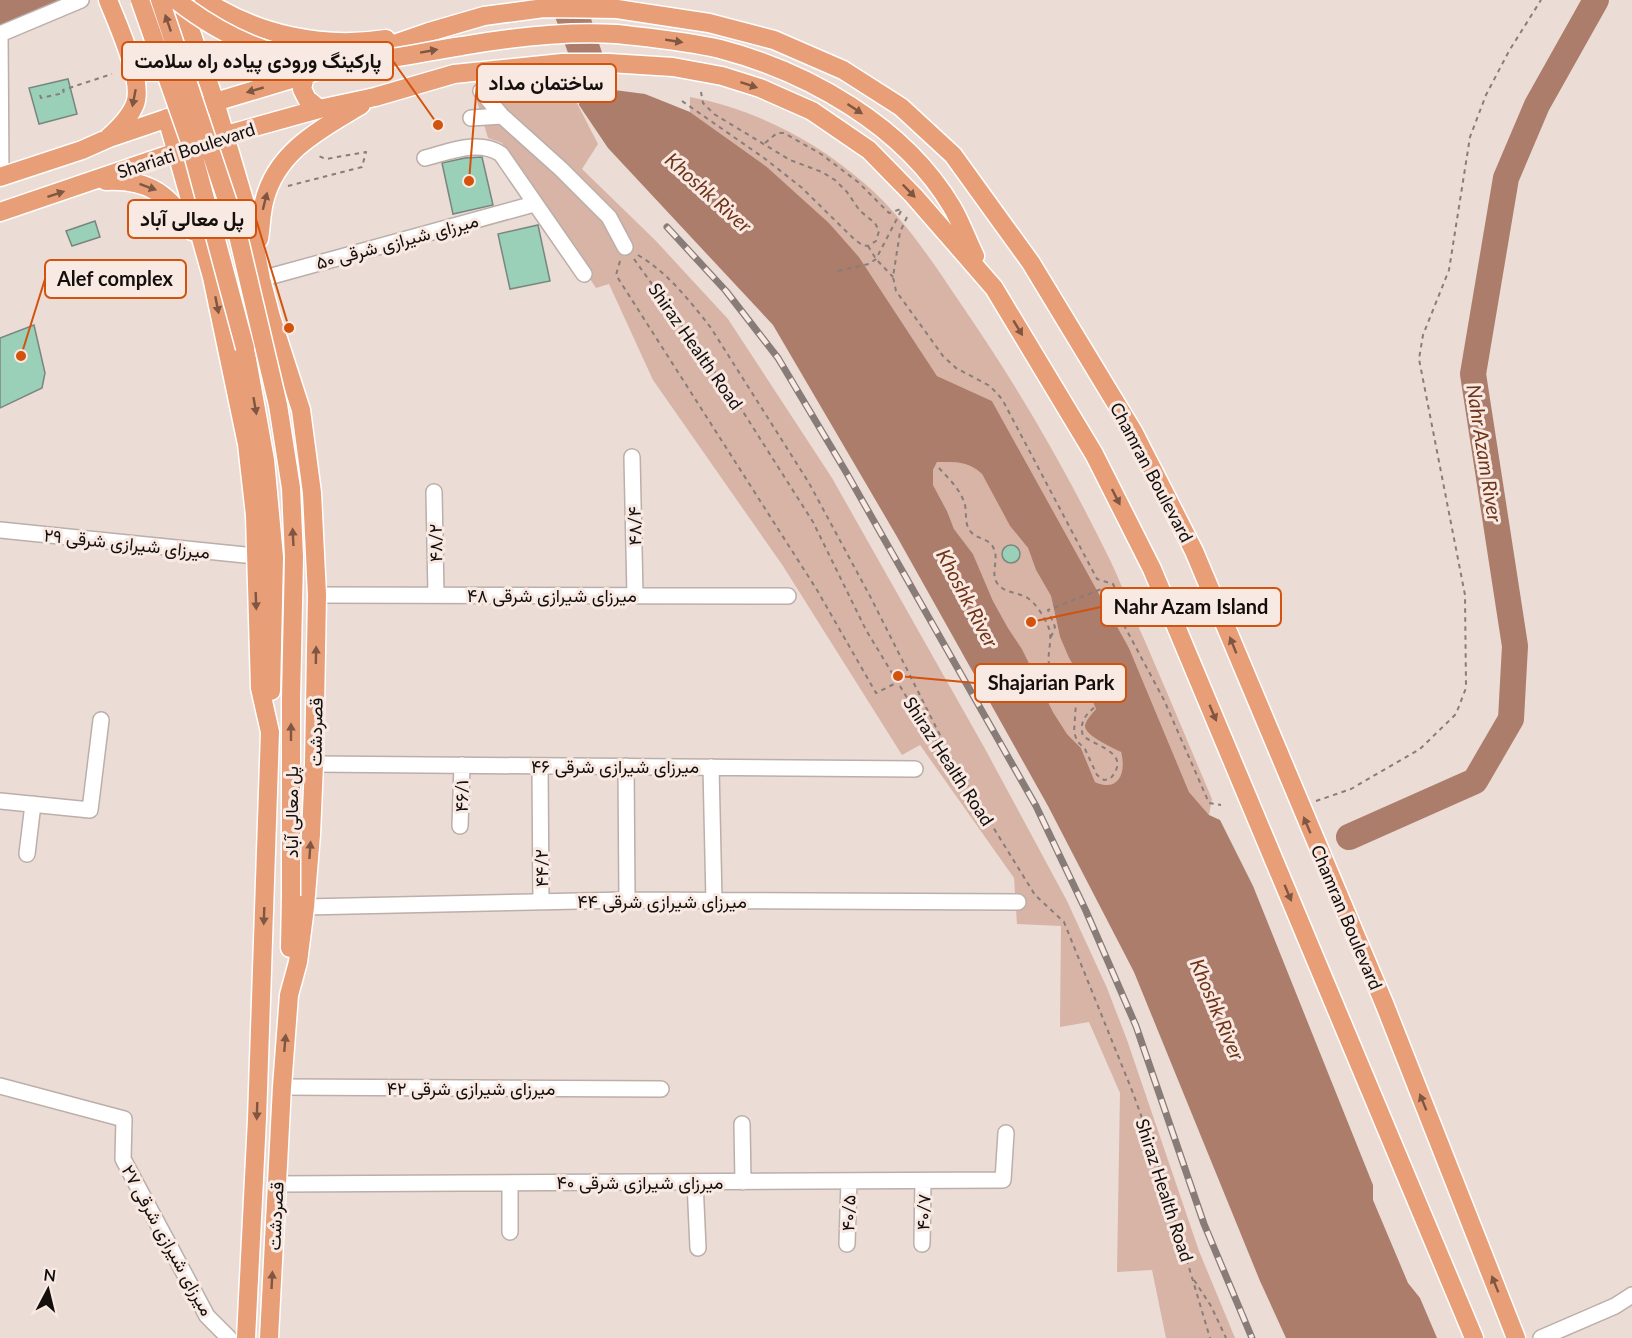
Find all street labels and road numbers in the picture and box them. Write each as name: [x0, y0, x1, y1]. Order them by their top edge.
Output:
street label: Shariati Boulevard: [114, 117, 258, 183]
street label: ۵۰ میرزای شیرازی شرقی: [313, 209, 481, 274]
street label: Shiraz Health Road: [644, 279, 748, 413]
street label: Chamran Boulevard: [1106, 398, 1198, 546]
street label: ۴۸/۴: [623, 506, 645, 546]
street label: ۲۹ میرزای شیرازی شرقی: [43, 523, 211, 564]
street label: ۴۸/۲: [424, 524, 446, 562]
street label: ۴۸ میرزای شیرازی شرقی: [467, 584, 637, 607]
street label: Shiraz Health Road: [899, 692, 999, 830]
street label: قصردشت: [303, 697, 328, 767]
street label: ۴۶ میرزای شیرازی شرقی: [531, 755, 699, 778]
street label: پل معالی آباد: [280, 766, 304, 858]
street label: ۴۶/۱: [450, 780, 472, 812]
street label: Chamran Boulevard: [1307, 841, 1387, 993]
street label: ۴۴/۲: [530, 849, 552, 887]
street label: ۴۴ میرزای شیرازی شرقی: [577, 890, 747, 913]
street label: ۴۲ میرزای شیرازی شرقی: [387, 1077, 555, 1100]
street label: Shiraz Health Road: [1131, 1116, 1199, 1264]
street label: ۲۷ میرزای شیرازی شرقی: [117, 1161, 219, 1320]
street label: ۴۰ میرزای شیرازی شرقی: [557, 1171, 723, 1194]
street label: قصردشت: [262, 1181, 289, 1251]
street label: ۴۰/۷: [911, 1193, 935, 1231]
street label: ۴۰/۵: [836, 1194, 860, 1232]

